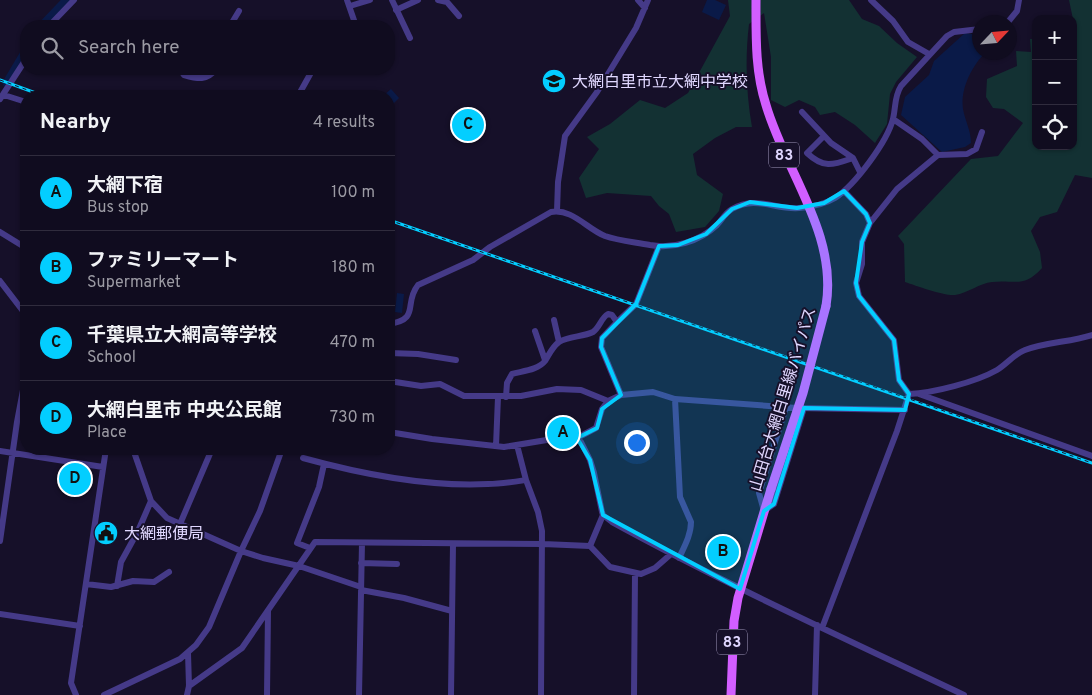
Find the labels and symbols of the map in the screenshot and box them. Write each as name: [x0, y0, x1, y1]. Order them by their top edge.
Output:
north arrow: [972, 15, 1017, 60]
school or university icon: 大網白里市立大網中学校: [541, 68, 567, 94]
place label: 大網白里市立大網中学校: [572, 73, 748, 93]
pin: C: [452, 106, 484, 144]
road number: 83: [769, 142, 799, 168]
street label: 山田台大網白里線バイパス: [746, 305, 821, 494]
pin: A: [547, 414, 579, 452]
your location: [624, 430, 650, 456]
pin: D: [59, 460, 91, 498]
public building icon: 大網郵便局: [93, 520, 119, 546]
place label: 大網郵便局: [124, 525, 204, 545]
pin: B: [707, 533, 739, 571]
road number: 83: [717, 630, 747, 654]

